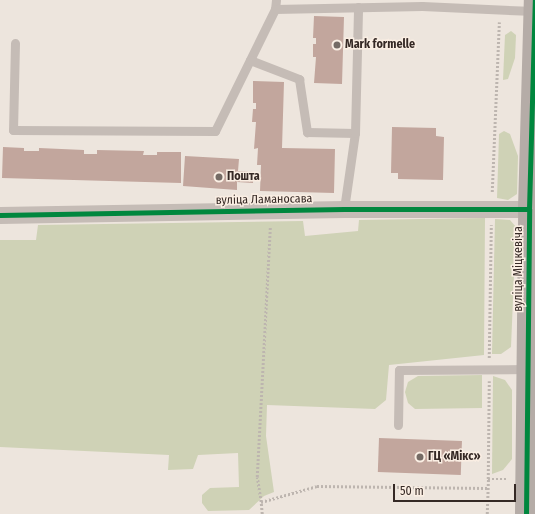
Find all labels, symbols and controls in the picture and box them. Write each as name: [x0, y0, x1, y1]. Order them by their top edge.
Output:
place label: Mark formelle: [345, 38, 415, 52]
marker: Mark formelle: [332, 40, 342, 50]
place label: Пошта: [227, 170, 260, 184]
marker: Пошта: [214, 172, 224, 182]
street label: вуліца Ламаносава: [215, 192, 313, 208]
street label: вуліца Міцкевіча: [512, 226, 526, 312]
place label: ГЦ «Мікс»: [428, 450, 480, 464]
marker: ГЦ «Мікс»: [415, 452, 425, 462]
scale bar: [395, 476, 518, 502]
text: 50 m: [400, 484, 424, 498]

